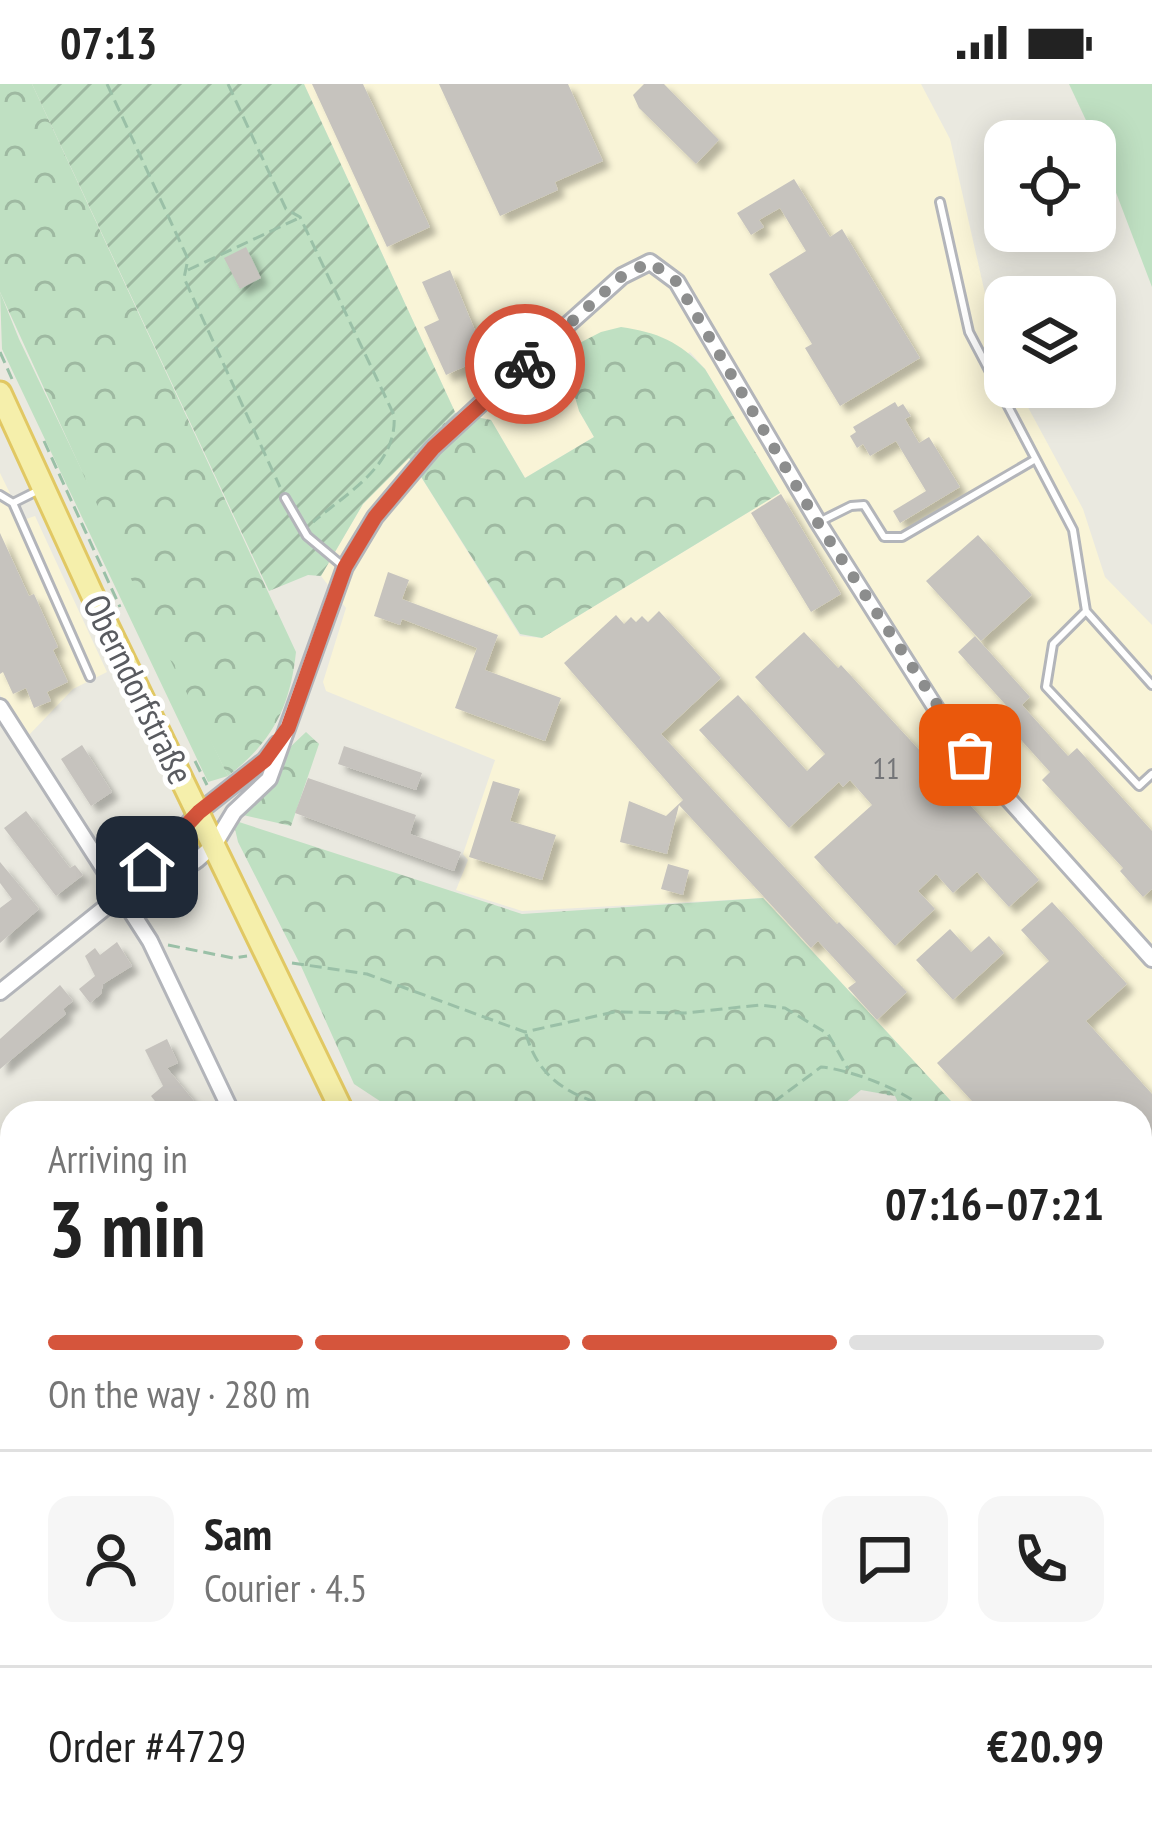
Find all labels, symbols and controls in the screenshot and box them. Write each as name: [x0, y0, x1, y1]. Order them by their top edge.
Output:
text: 07:13: [60, 13, 157, 71]
map controls: [984, 120, 1116, 408]
button: locate: [984, 120, 1116, 252]
button: layers: [984, 276, 1116, 408]
courier: [465, 304, 585, 424]
icon: bike: [492, 331, 558, 397]
street label: Oberndorfstraße: [73, 587, 205, 791]
pin: [919, 704, 1021, 806]
icon: bag: [937, 722, 1003, 788]
house number: 11: [873, 748, 900, 787]
pin: [96, 816, 198, 918]
icon: home: [114, 834, 180, 900]
text: Arriving in: [48, 1133, 188, 1184]
text: 07:16–07:21: [885, 1174, 1104, 1232]
text: 3 min: [48, 1178, 206, 1279]
text: On the way · 280 m: [48, 1368, 310, 1419]
button: person: [48, 1496, 174, 1622]
button: chat: [822, 1496, 948, 1622]
button: phone: [978, 1496, 1104, 1622]
text: Sam: [204, 1504, 272, 1562]
text: Courier · 4.5: [204, 1562, 367, 1613]
text: Order #4729: [48, 1716, 246, 1774]
text: €20.99: [987, 1716, 1104, 1774]

